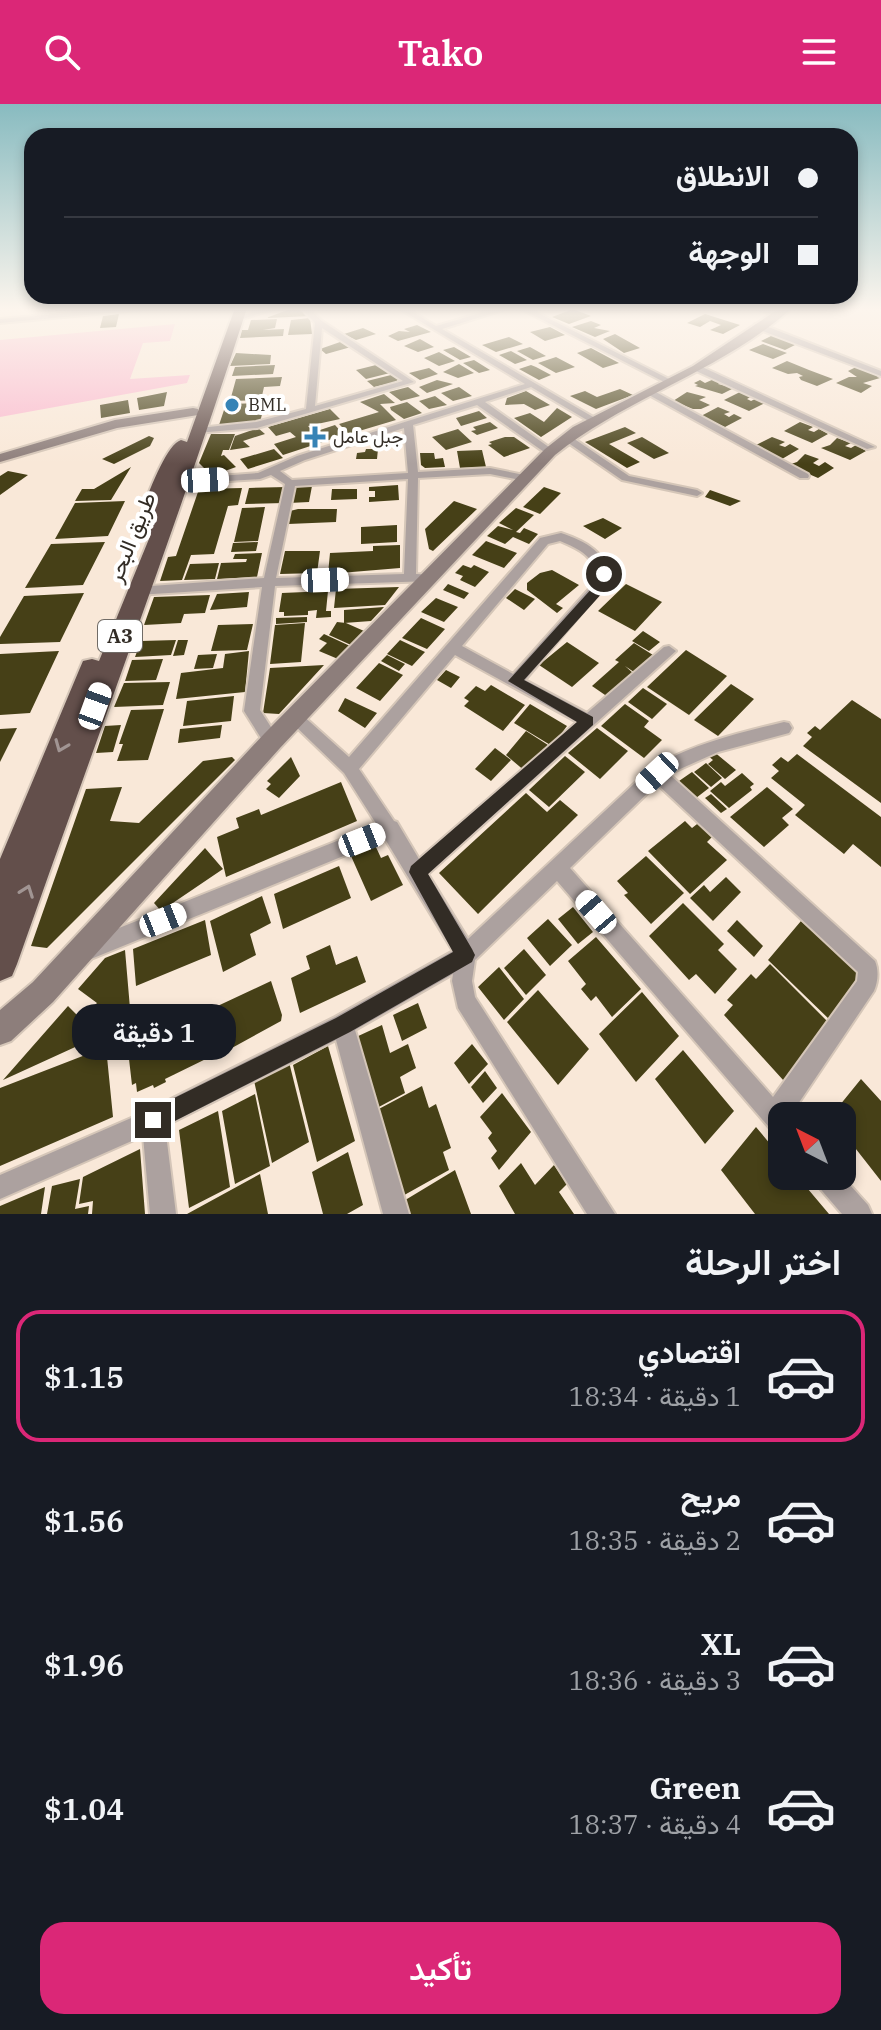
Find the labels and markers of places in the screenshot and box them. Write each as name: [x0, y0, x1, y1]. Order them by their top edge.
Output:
place label: BML: [248, 393, 286, 416]
marker: BML: [223, 396, 241, 414]
place label: جبل عامل: [333, 425, 403, 448]
marker: جبل عامل: [304, 426, 326, 448]

